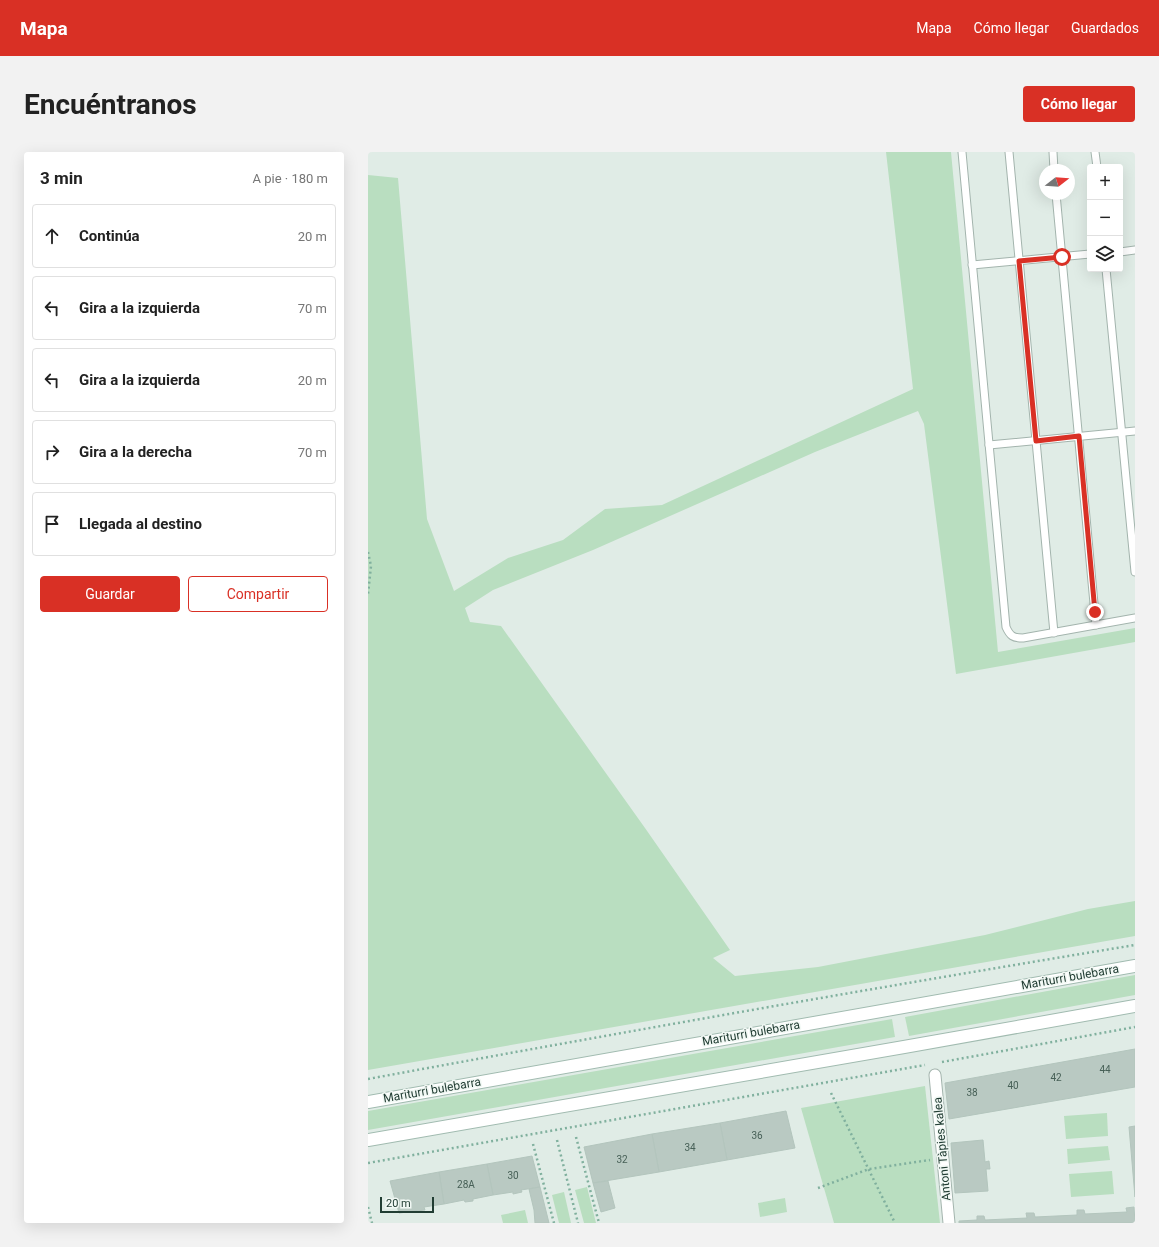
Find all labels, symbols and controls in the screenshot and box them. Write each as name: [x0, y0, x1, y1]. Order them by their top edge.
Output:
text: Mapa: [20, 17, 68, 40]
text: Mapa: [916, 20, 952, 36]
text: Cómo llegar: [974, 20, 1049, 36]
text: Guardados: [1071, 20, 1139, 36]
button: Cómo llegar: [1023, 86, 1135, 122]
text: Encuéntranos: [24, 88, 197, 121]
north arrow: [1039, 164, 1075, 200]
map controls: [1087, 164, 1123, 272]
button: +: [1087, 164, 1123, 200]
text: 3 min: [40, 168, 83, 188]
text: A pie · 180 m: [253, 171, 328, 186]
button: −: [1087, 200, 1123, 236]
icon: ahead: [41, 225, 63, 247]
text: Continúa: [79, 227, 140, 245]
text: 20 m: [298, 229, 327, 244]
button: layers: [1087, 236, 1123, 272]
route start: [1053, 248, 1071, 266]
icon: left: [41, 297, 63, 319]
text: Gira a la izquierda: [79, 299, 200, 317]
text: 70 m: [298, 301, 327, 316]
icon: left: [41, 369, 63, 391]
text: Gira a la izquierda: [79, 371, 200, 389]
text: 20 m: [298, 373, 327, 388]
icon: right: [41, 441, 63, 463]
text: Gira a la derecha: [79, 443, 192, 461]
text: 70 m: [298, 445, 327, 460]
icon: arrive: [41, 513, 63, 535]
text: Llegada al destino: [79, 515, 202, 533]
button: Guardar: [40, 576, 180, 612]
button: Compartir: [188, 576, 328, 612]
route end: [1086, 603, 1104, 621]
street label: Mariturri bulebarra: [1020, 962, 1120, 992]
street label: Mariturri bulebarra: [701, 1018, 801, 1048]
house number: 44: [1099, 1064, 1111, 1075]
house number: 42: [1050, 1072, 1062, 1083]
street label: Mariturri bulebarra: [382, 1075, 482, 1105]
house number: 40: [1007, 1080, 1019, 1091]
house number: 38: [966, 1087, 978, 1098]
street label: Antoni Tàpies kalea: [930, 1097, 954, 1201]
house number: 36: [751, 1130, 763, 1141]
house number: 34: [684, 1142, 696, 1153]
house number: 32: [616, 1154, 628, 1165]
house number: 30: [507, 1170, 519, 1181]
house number: 28A: [457, 1179, 475, 1190]
scale bar: [380, 1195, 434, 1214]
text: 20 m: [386, 1197, 411, 1210]

